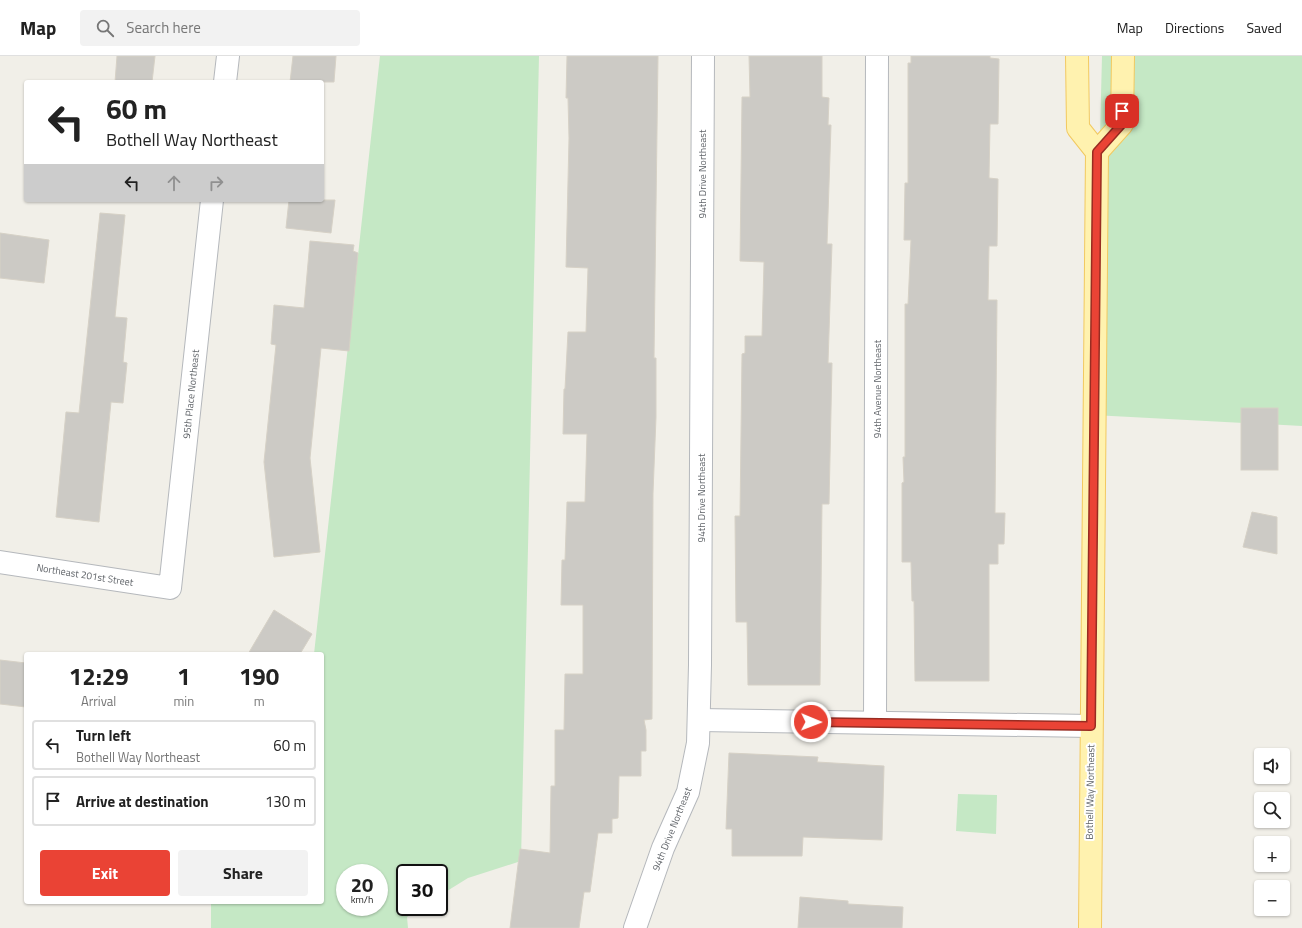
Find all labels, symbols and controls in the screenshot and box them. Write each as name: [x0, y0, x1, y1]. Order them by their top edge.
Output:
search box: [80, 10, 360, 46]
text: Map: [20, 13, 56, 42]
text: Search here: [126, 16, 201, 39]
icon: search: [94, 17, 116, 39]
text: Map: [1117, 17, 1143, 38]
text: Directions: [1165, 17, 1224, 38]
text: Saved: [1246, 17, 1282, 38]
text: 60 m: [106, 87, 167, 130]
pin: [1105, 94, 1139, 128]
icon: left: [40, 96, 92, 148]
icon: arrive: [1111, 100, 1133, 122]
text: Bothell Way Northeast: [106, 126, 278, 153]
street label: 94th Drive Northeast: [695, 129, 710, 218]
icon: left: [121, 172, 143, 194]
icon: ahead: [163, 172, 185, 194]
icon: right: [205, 172, 227, 194]
street label: 94th Avenue Northeast: [870, 339, 885, 438]
street label: 95th Place Northeast: [179, 348, 203, 439]
street label: 94th Drive Northeast: [694, 453, 709, 542]
street label: Northeast 201st Street: [36, 560, 135, 590]
text: 12:29: [69, 658, 129, 694]
text: 1: [177, 658, 191, 694]
text: 190: [239, 658, 279, 694]
text: Arrival: [81, 691, 116, 711]
text: min: [173, 691, 194, 711]
text: m: [254, 691, 265, 711]
position arrow: [790, 701, 832, 743]
text: Turn left: [76, 724, 131, 747]
icon: left: [42, 734, 64, 756]
text: 60 m: [273, 734, 306, 757]
street label: Bothell Way Northeast: [1082, 744, 1098, 840]
text: Bothell Way Northeast: [76, 747, 200, 767]
map controls: [1254, 748, 1290, 916]
button: sound: [1254, 748, 1290, 784]
street label: 94th Drive Northeast: [648, 785, 696, 873]
icon: arrive: [42, 790, 64, 812]
text: Arrive at destination: [76, 790, 209, 813]
text: 130 m: [265, 790, 306, 813]
button: search: [1254, 792, 1290, 828]
button: +: [1254, 836, 1290, 872]
button: Exit: [40, 850, 170, 896]
button: Share: [178, 850, 308, 896]
speed limit sign: 30: [396, 864, 448, 916]
text: 20: [351, 869, 373, 900]
button: −: [1254, 880, 1290, 916]
text: km/h: [351, 892, 373, 907]

